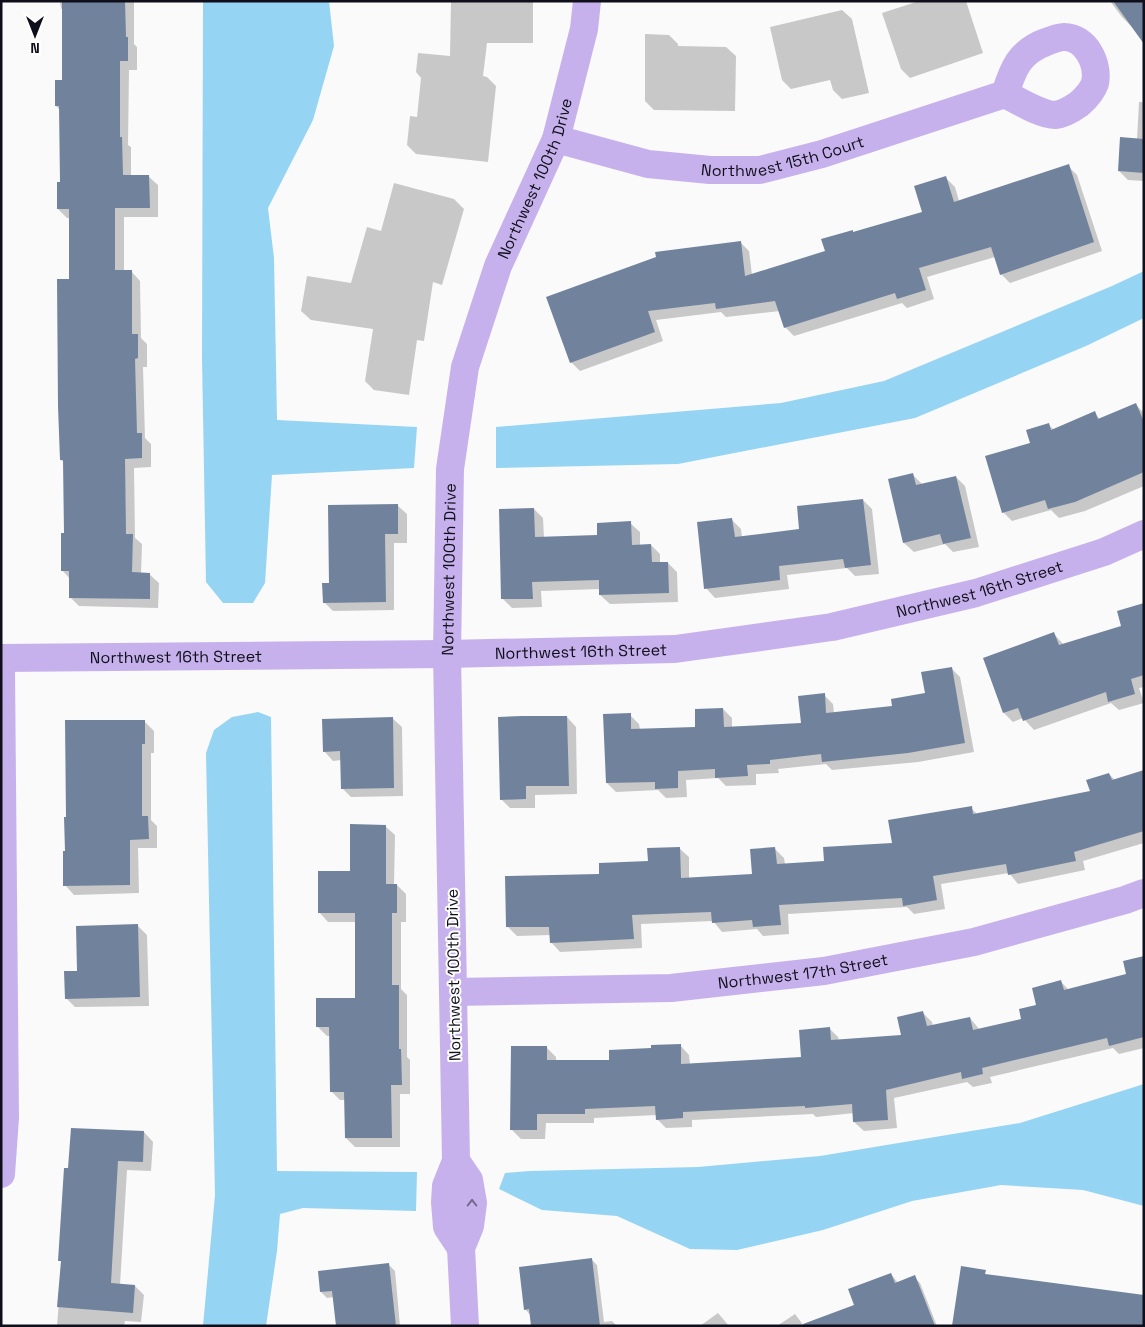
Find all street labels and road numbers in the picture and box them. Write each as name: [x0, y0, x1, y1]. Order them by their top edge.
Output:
street label: Northwest 100th Drive: [493, 96, 577, 262]
street label: Northwest 15th Court: [700, 131, 867, 181]
street label: Northwest 100th Drive: [437, 483, 461, 656]
street label: Northwest 16th Street: [894, 556, 1066, 622]
street label: Northwest 16th Street: [495, 639, 667, 664]
street label: Northwest 16th Street: [90, 646, 262, 668]
street label: Northwest 100th Drive: [441, 889, 466, 1061]
street label: Northwest 17th Street: [717, 949, 890, 994]

